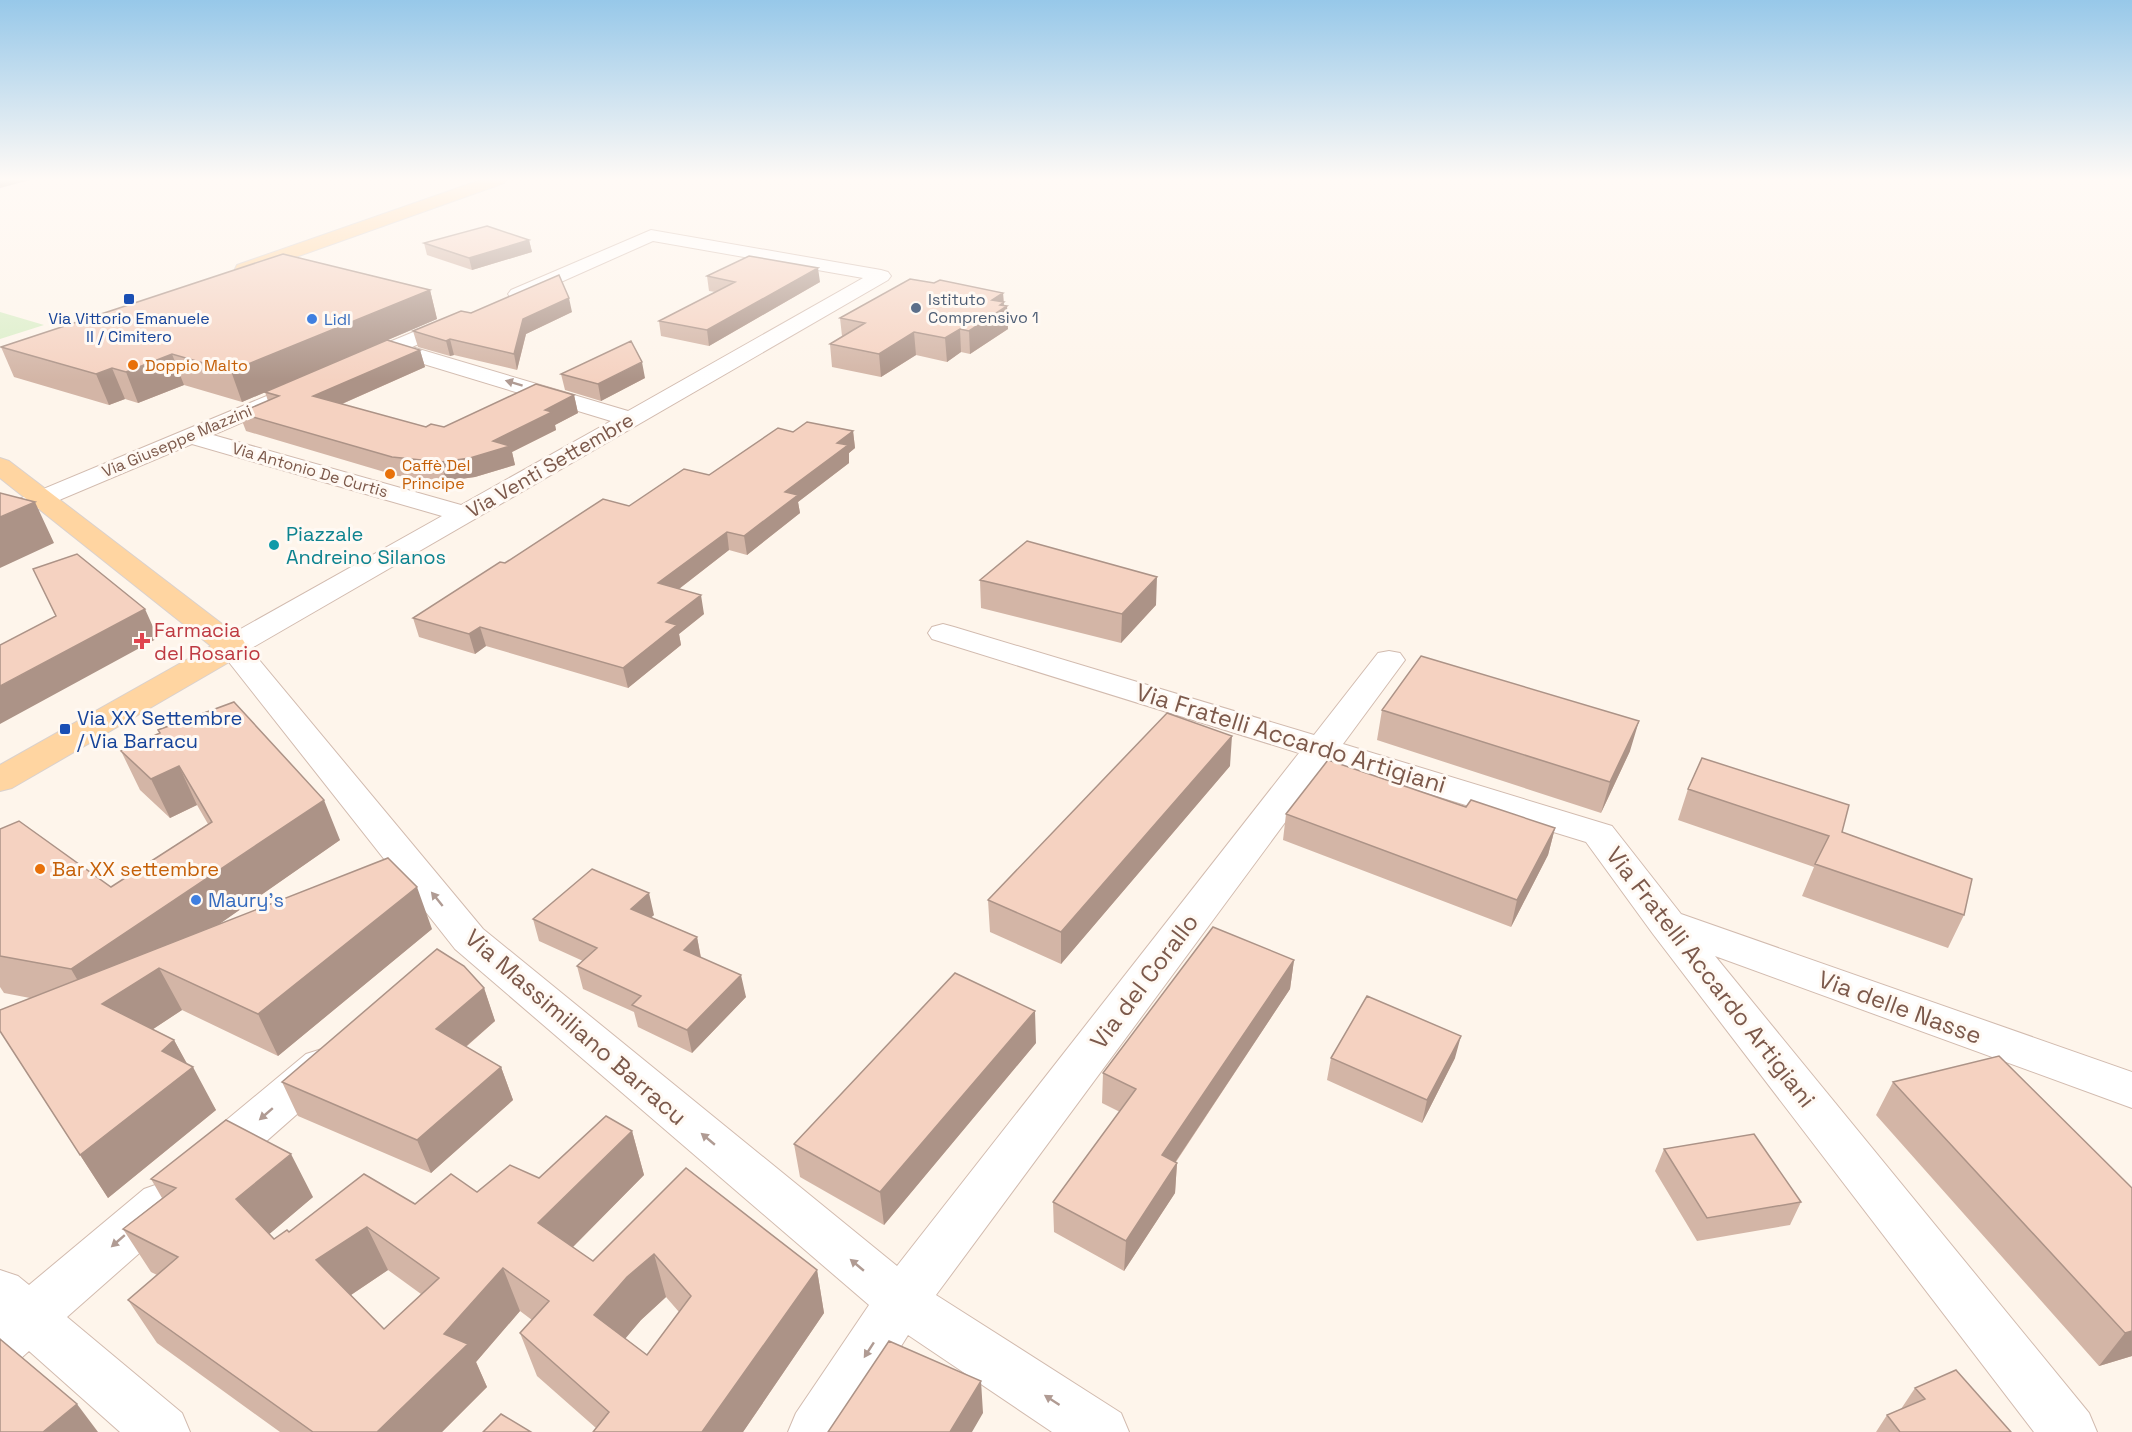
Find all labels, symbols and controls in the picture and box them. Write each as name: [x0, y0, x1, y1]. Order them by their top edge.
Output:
place label: Istituto Comprensivo 1: [928, 289, 1039, 328]
marker: Via Vittorio Emanuele II / Cimitero: [122, 292, 136, 306]
marker: Istituto Comprensivo 1: [909, 301, 923, 315]
place label: Via Vittorio Emanuele II / Cimitero: [48, 308, 210, 347]
place label: Lidl: [324, 309, 351, 330]
marker: Lidl: [305, 312, 319, 326]
place label: Doppio Malto: [145, 355, 248, 376]
marker: Doppio Malto: [126, 358, 140, 372]
one-way arrow: [505, 378, 523, 387]
street label: Via Giuseppe Mazzini: [99, 400, 255, 482]
street label: Via Venti Settembre: [462, 406, 638, 524]
street label: Via Antonio De Curtis: [230, 438, 390, 502]
place label: Caffè Del Principe: [402, 455, 470, 494]
marker: Caffè Del Principe: [383, 467, 397, 481]
place label: Piazzale Andreino Silanos: [286, 521, 446, 570]
marker: Piazzale Andreino Silanos: [267, 538, 281, 552]
place label: Farmacia del Rosario: [154, 617, 261, 666]
marker: Farmacia del Rosario: [135, 634, 149, 648]
street label: Via Fratelli Accardo Artigiani: [1132, 676, 1450, 800]
place label: Via XX Settembre / Via Barracu: [77, 705, 242, 754]
marker: Via XX Settembre / Via Barracu: [58, 722, 72, 736]
street label: Via Fratelli Accardo Artigiani: [1599, 840, 1823, 1114]
place label: Bar XX settembre: [52, 856, 219, 882]
marker: Bar XX settembre: [33, 862, 47, 876]
place label: Maury's: [208, 887, 284, 913]
one-way arrow: [431, 892, 444, 907]
marker: Maury's: [189, 893, 203, 907]
street label: Via del Corallo: [1083, 907, 1205, 1055]
street label: Via Massimiliano Barracu: [459, 922, 693, 1132]
street label: Via delle Nasse: [1814, 963, 1986, 1051]
one-way arrow: [259, 1107, 274, 1120]
one-way arrow: [700, 1133, 716, 1146]
one-way arrow: [111, 1234, 126, 1247]
one-way arrow: [850, 1259, 865, 1272]
one-way arrow: [863, 1342, 875, 1358]
one-way arrow: [1044, 1394, 1060, 1406]

